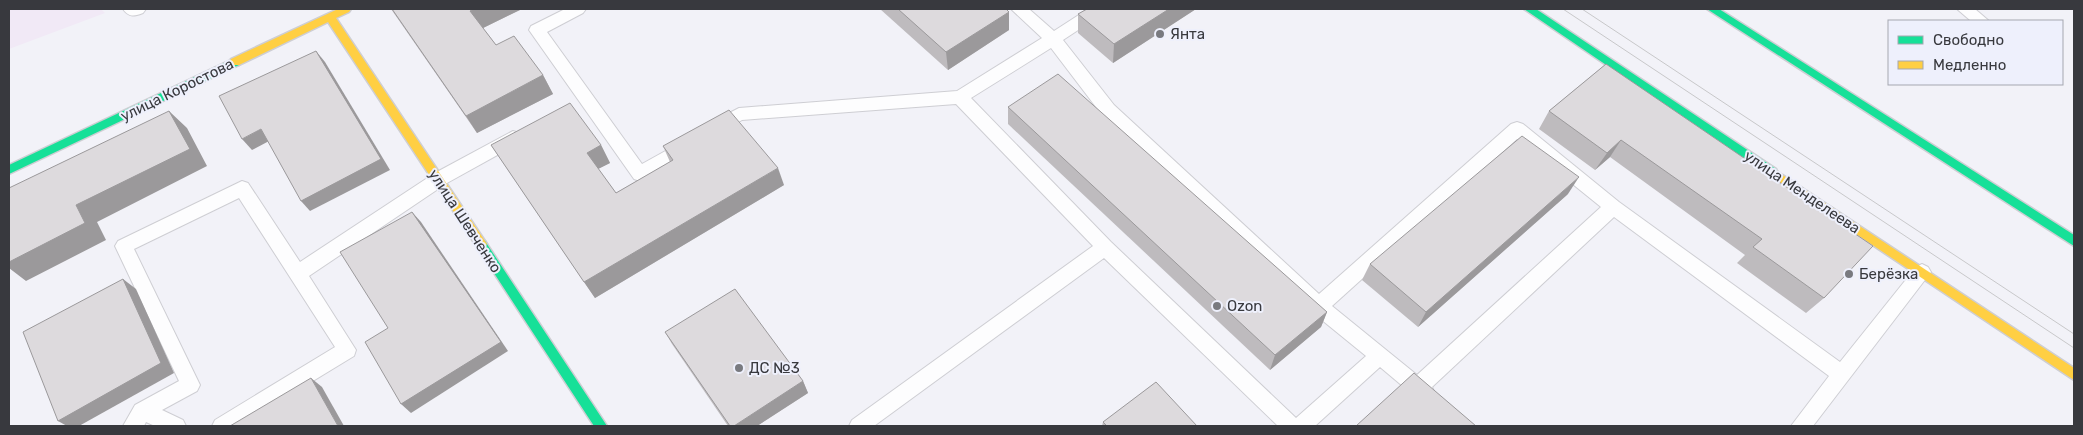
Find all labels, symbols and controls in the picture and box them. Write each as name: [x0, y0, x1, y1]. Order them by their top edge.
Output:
legend: [1888, 20, 2063, 85]
place label: Янта: [1170, 25, 1205, 43]
marker: Янта: [1154, 28, 1166, 40]
text: Свободно: [1933, 31, 2004, 49]
street label: улица Коростова: [118, 55, 236, 125]
text: Медленно: [1933, 56, 2006, 74]
street label: улица Менделеева: [1741, 147, 1863, 237]
street label: улица Шевченко: [425, 166, 505, 276]
place label: Берёзка: [1859, 265, 1918, 283]
marker: Берёзка: [1843, 268, 1855, 280]
place label: Ozon: [1227, 297, 1262, 315]
marker: Ozon: [1211, 300, 1223, 312]
place label: ДС №3: [749, 359, 800, 377]
marker: ДС №3: [733, 362, 745, 374]

